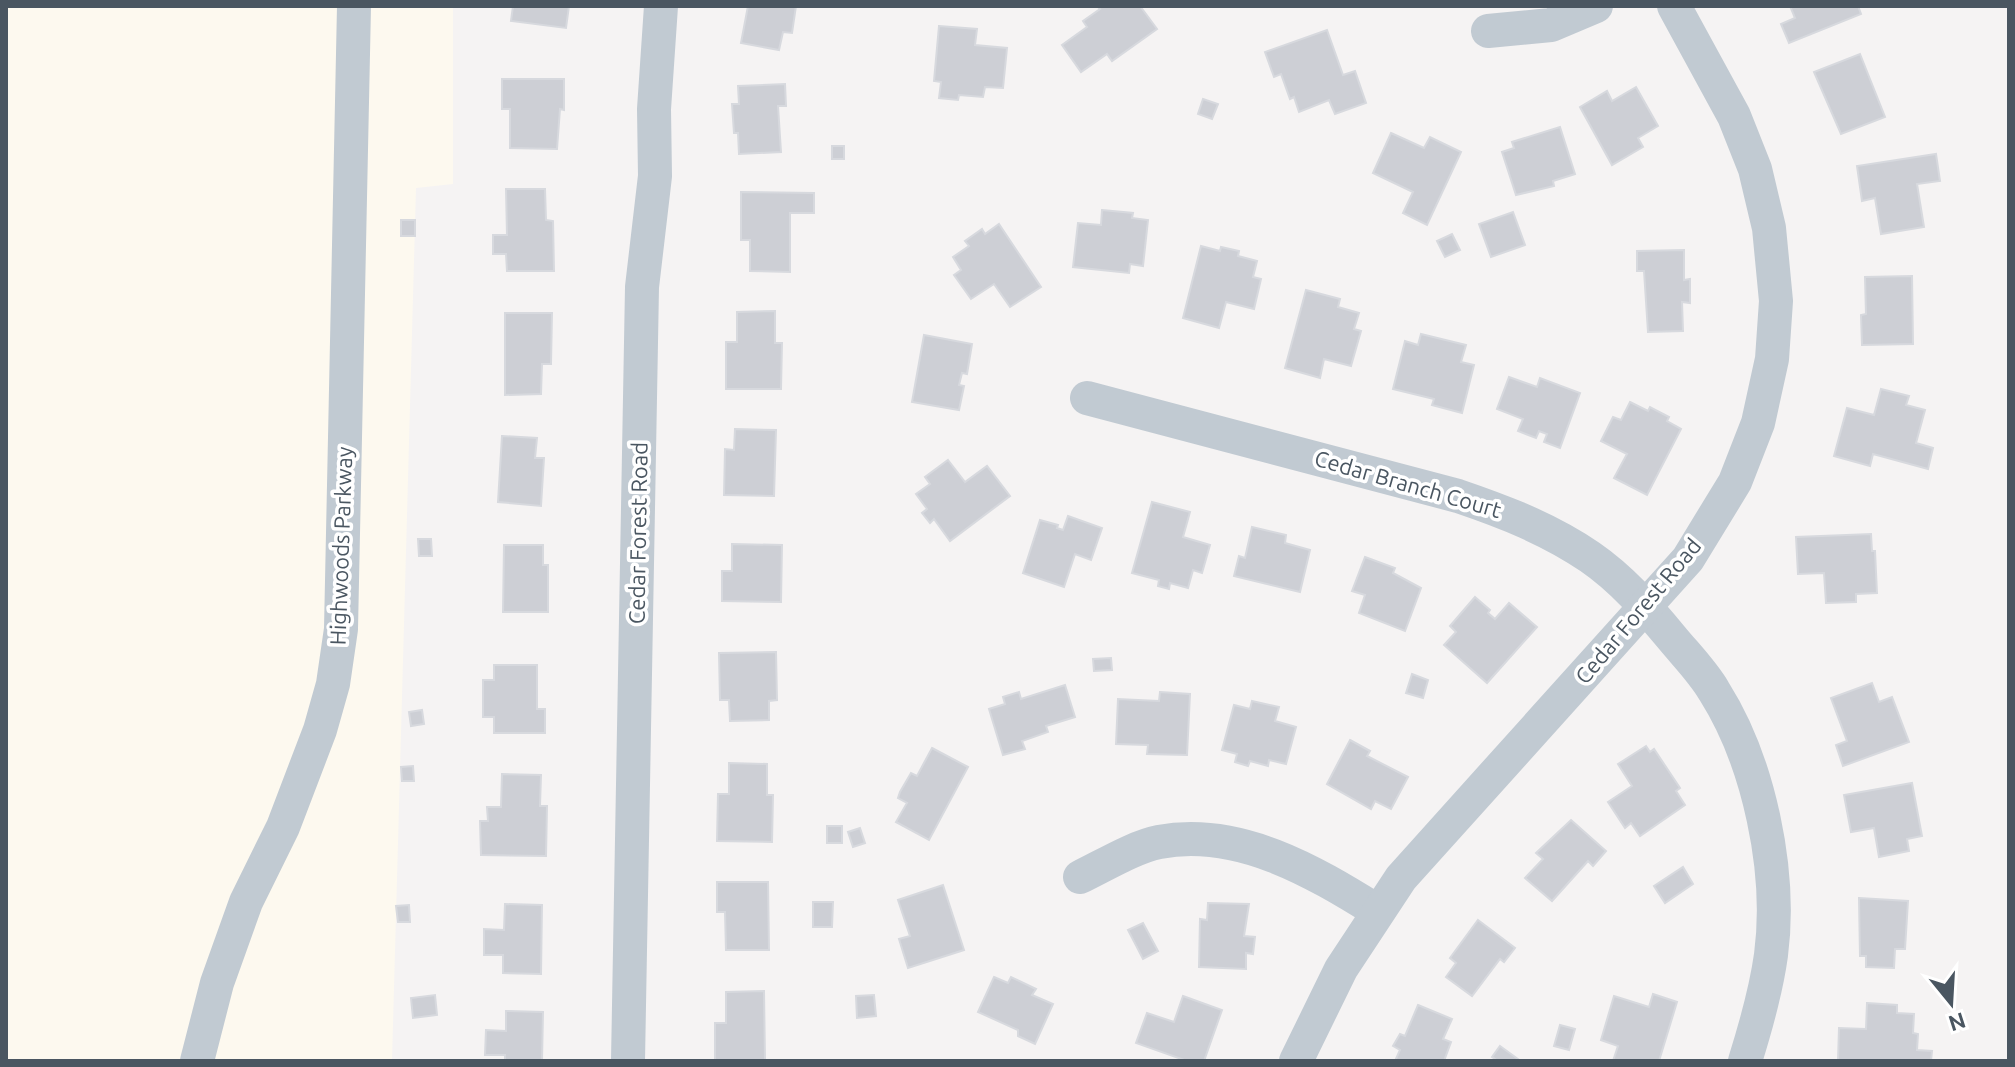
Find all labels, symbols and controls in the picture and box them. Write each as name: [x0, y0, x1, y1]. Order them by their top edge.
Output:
street label: Cedar Forest Road: [623, 442, 652, 624]
street label: Cedar Branch Court: [1312, 445, 1505, 522]
street label: Highwoods Parkway: [325, 446, 356, 646]
street label: Cedar Forest Road: [1570, 533, 1706, 688]
north arrow: [1911, 963, 1991, 1043]
text: N: [1946, 1008, 1969, 1037]

